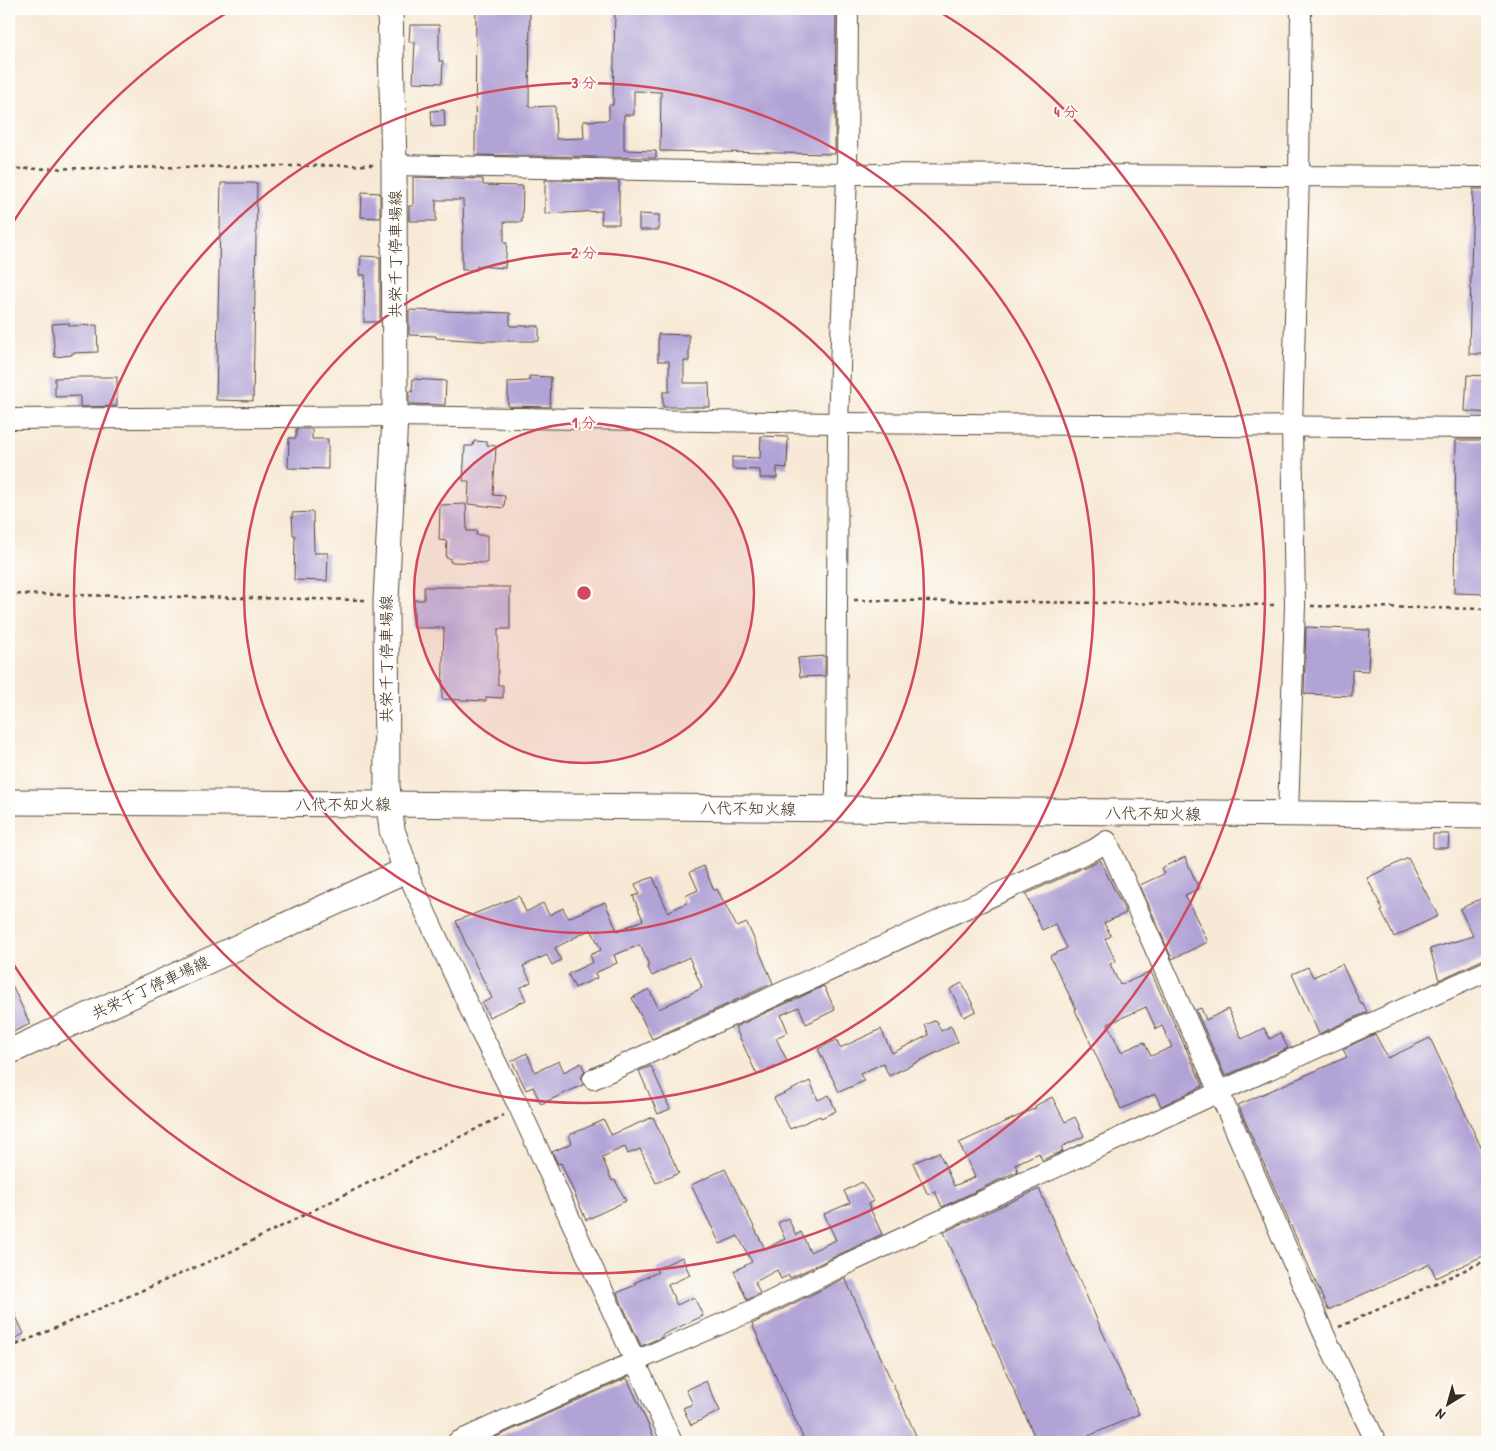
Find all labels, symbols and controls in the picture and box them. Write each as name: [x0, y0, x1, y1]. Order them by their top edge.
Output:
text: 3 分: [571, 72, 597, 93]
text: 4 分: [1054, 101, 1078, 122]
street label: 共栄千丁停車場線: [384, 190, 406, 318]
text: 2 分: [571, 242, 597, 263]
text: 1 分: [572, 412, 596, 433]
centre of rings: [575, 584, 593, 602]
street label: 共栄千丁停車場線: [375, 595, 397, 723]
street label: 八代不知火線: [295, 793, 391, 815]
street label: 八代不知火線: [700, 796, 796, 820]
street label: 八代不知火線: [1105, 801, 1201, 825]
street label: 共栄千丁停車場線: [87, 950, 213, 1024]
north arrow: [1424, 1378, 1474, 1428]
text: N: [1431, 1405, 1449, 1425]

